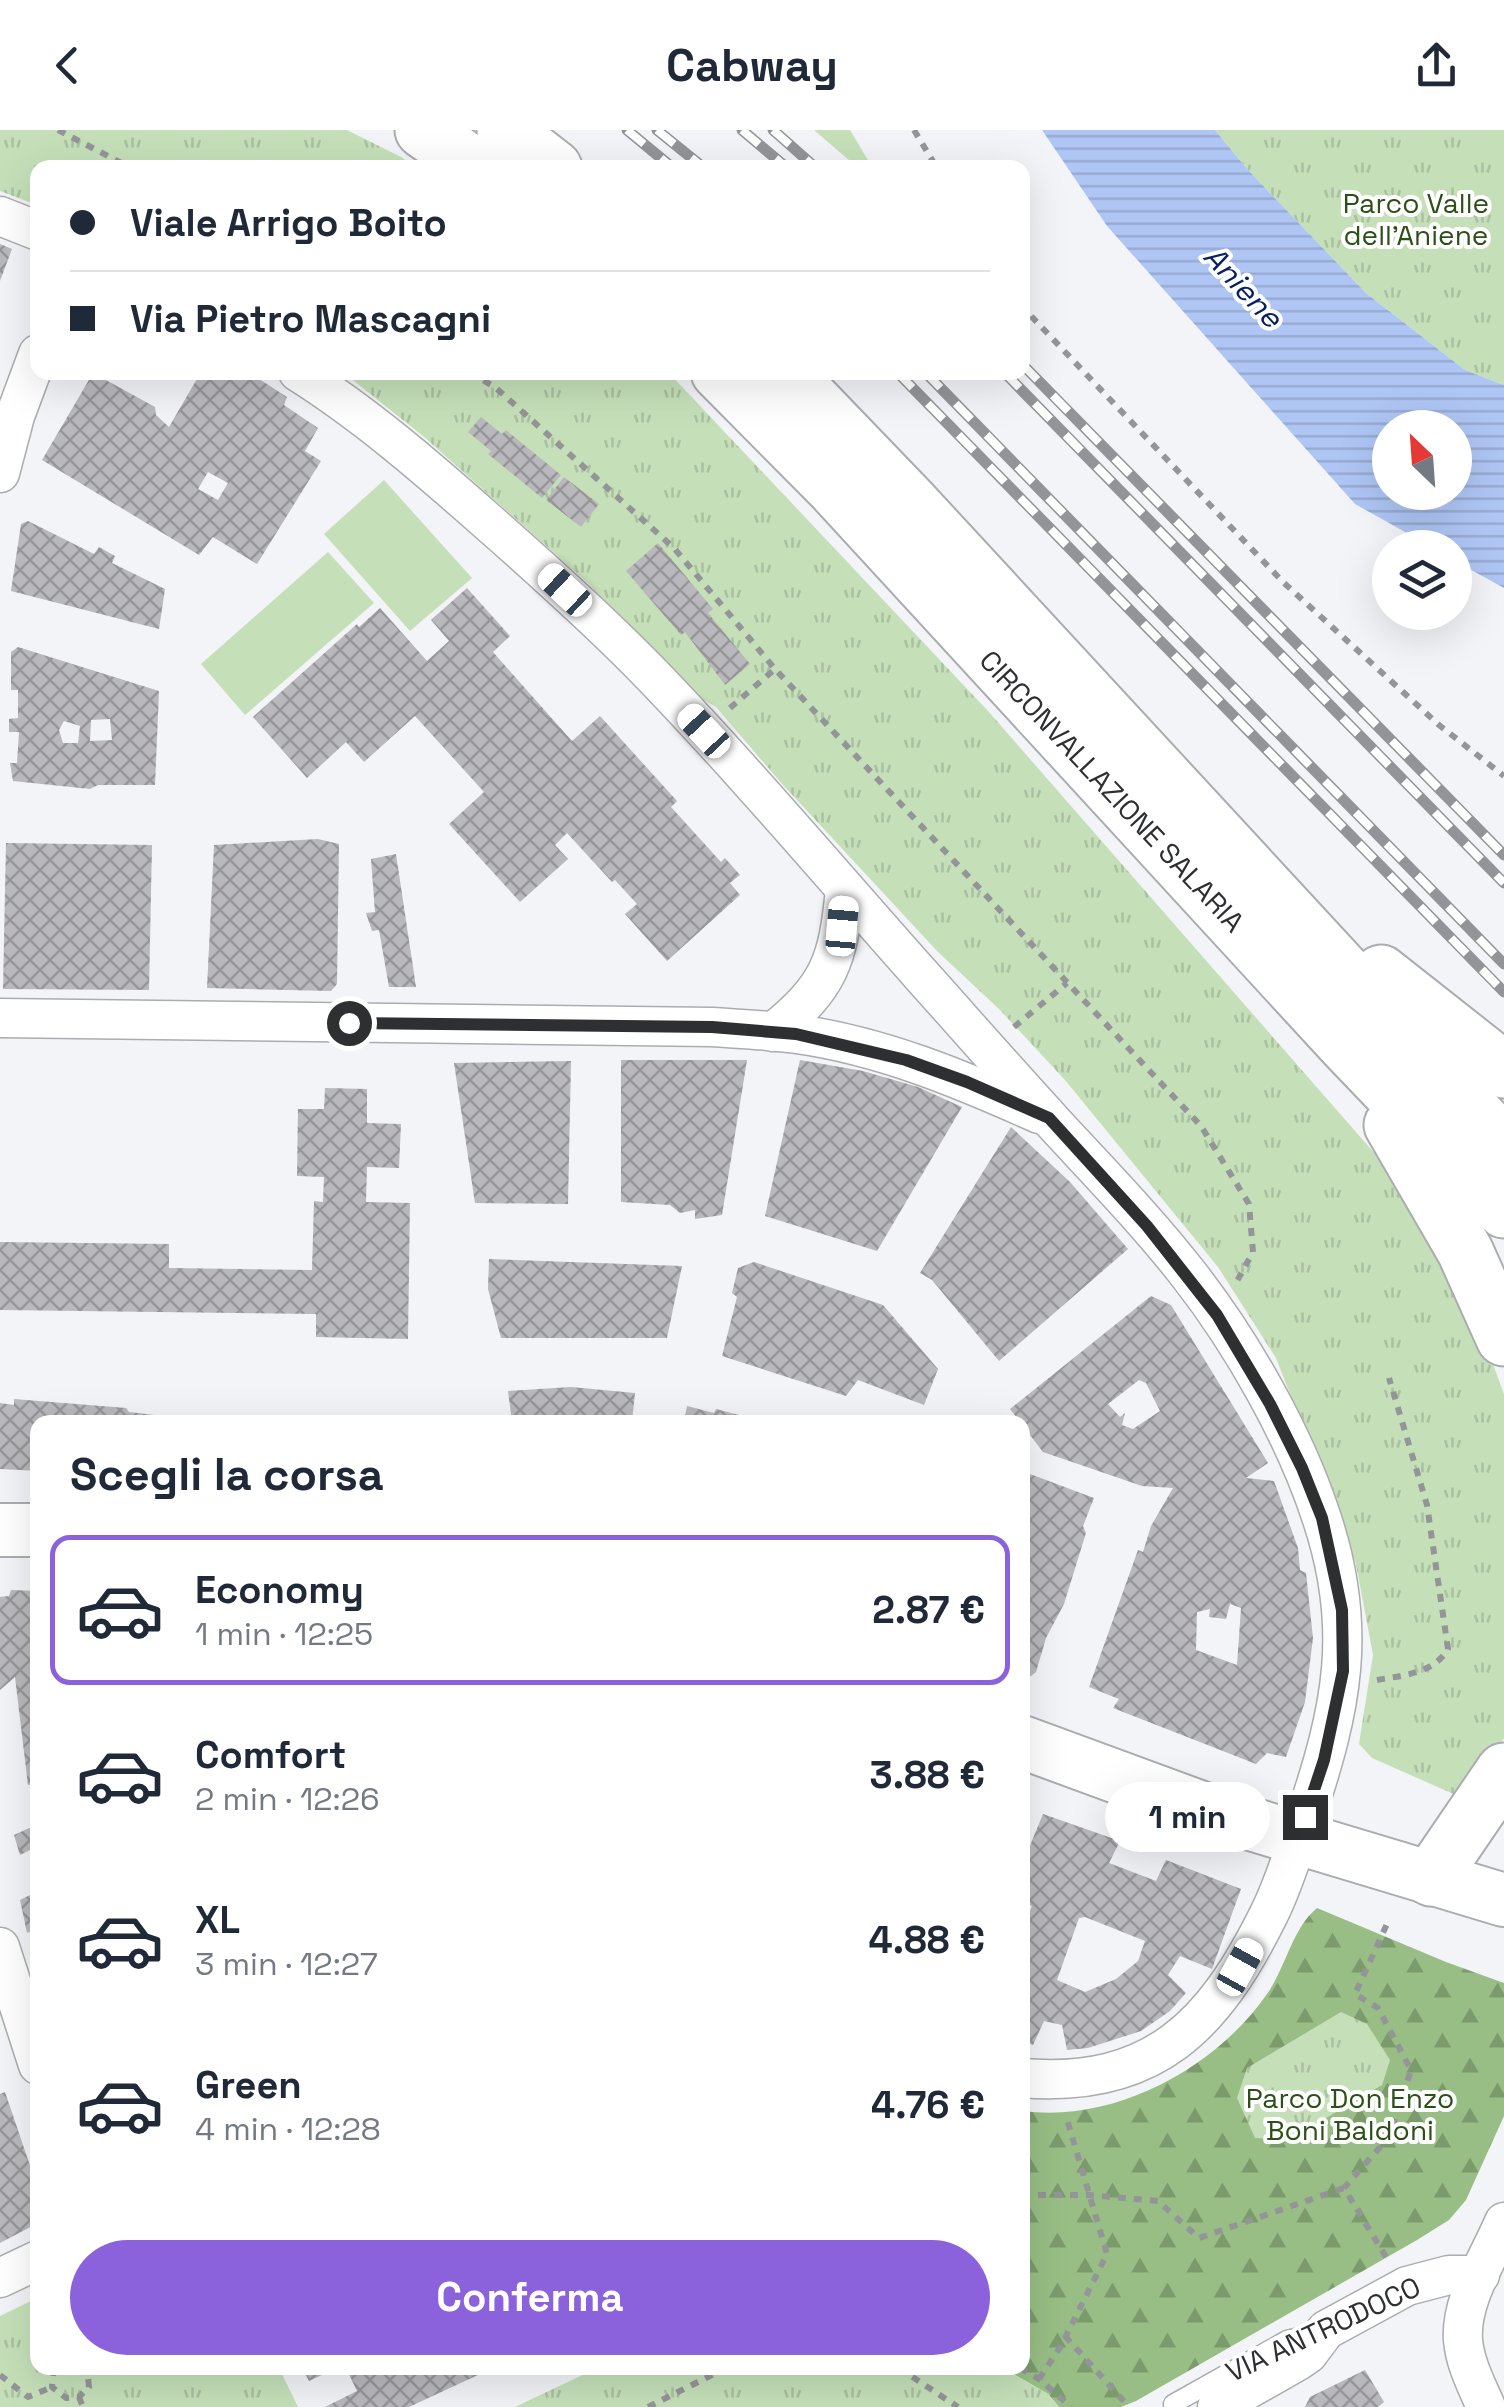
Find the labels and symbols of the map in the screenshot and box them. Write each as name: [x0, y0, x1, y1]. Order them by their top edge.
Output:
park label: Parco Valle dell'Aniene: [1343, 185, 1489, 253]
water label: Aniene: [1195, 237, 1292, 337]
north arrow: [1372, 410, 1472, 510]
car: [533, 559, 597, 621]
street label: CIRCONVALLAZIONE SALARIA: [972, 642, 1252, 940]
car: [673, 699, 735, 763]
car: [824, 895, 860, 957]
route start: [327, 1001, 372, 1046]
callout: 1 min: [1105, 1782, 1270, 1852]
route end: [1283, 1795, 1328, 1840]
car: [1212, 1933, 1268, 2001]
park label: Parco Don Enzo Boni Baldoni: [1246, 2080, 1454, 2148]
street label: VIA ANTRODOCO: [1220, 2268, 1426, 2390]

